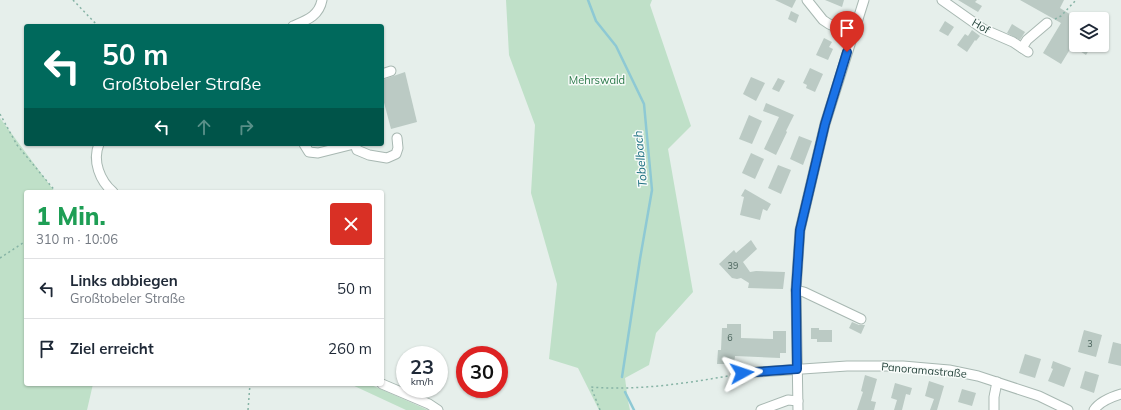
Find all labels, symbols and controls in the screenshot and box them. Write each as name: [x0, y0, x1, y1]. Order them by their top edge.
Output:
pin: [830, 11, 864, 52]
map controls: [1069, 12, 1109, 52]
button: layers: [1069, 12, 1109, 52]
street label: Hof: [970, 15, 993, 37]
icon: arrive: [836, 17, 858, 39]
text: 50 m: [102, 37, 168, 72]
icon: left: [36, 40, 88, 92]
text: Großtobeler Straße: [102, 72, 261, 95]
park label: Mehrswald: [569, 73, 625, 87]
icon: left: [151, 116, 173, 138]
icon: ahead: [193, 116, 215, 138]
icon: right: [235, 116, 257, 138]
water label: Tobelbach: [630, 130, 650, 188]
text: 1 Min.: [36, 201, 106, 231]
button: close: [330, 203, 372, 245]
text: 310 m · 10:06: [36, 231, 118, 247]
house number: 39: [728, 260, 738, 271]
text: Links abbiegen: [70, 271, 178, 290]
icon: left: [36, 278, 58, 300]
text: 50 m: [337, 279, 372, 298]
text: Großtobeler Straße: [70, 290, 185, 306]
house number: 6: [727, 332, 733, 343]
icon: arrive: [36, 338, 58, 360]
house number: 3: [1087, 338, 1093, 349]
text: Ziel erreicht: [70, 339, 154, 358]
text: 260 m: [328, 339, 372, 358]
speed limit sign: 30: [456, 346, 508, 398]
position arrow: [721, 352, 763, 394]
text: 23: [410, 354, 434, 379]
street label: Panoramastraße: [881, 359, 967, 381]
text: km/h: [411, 375, 433, 388]

